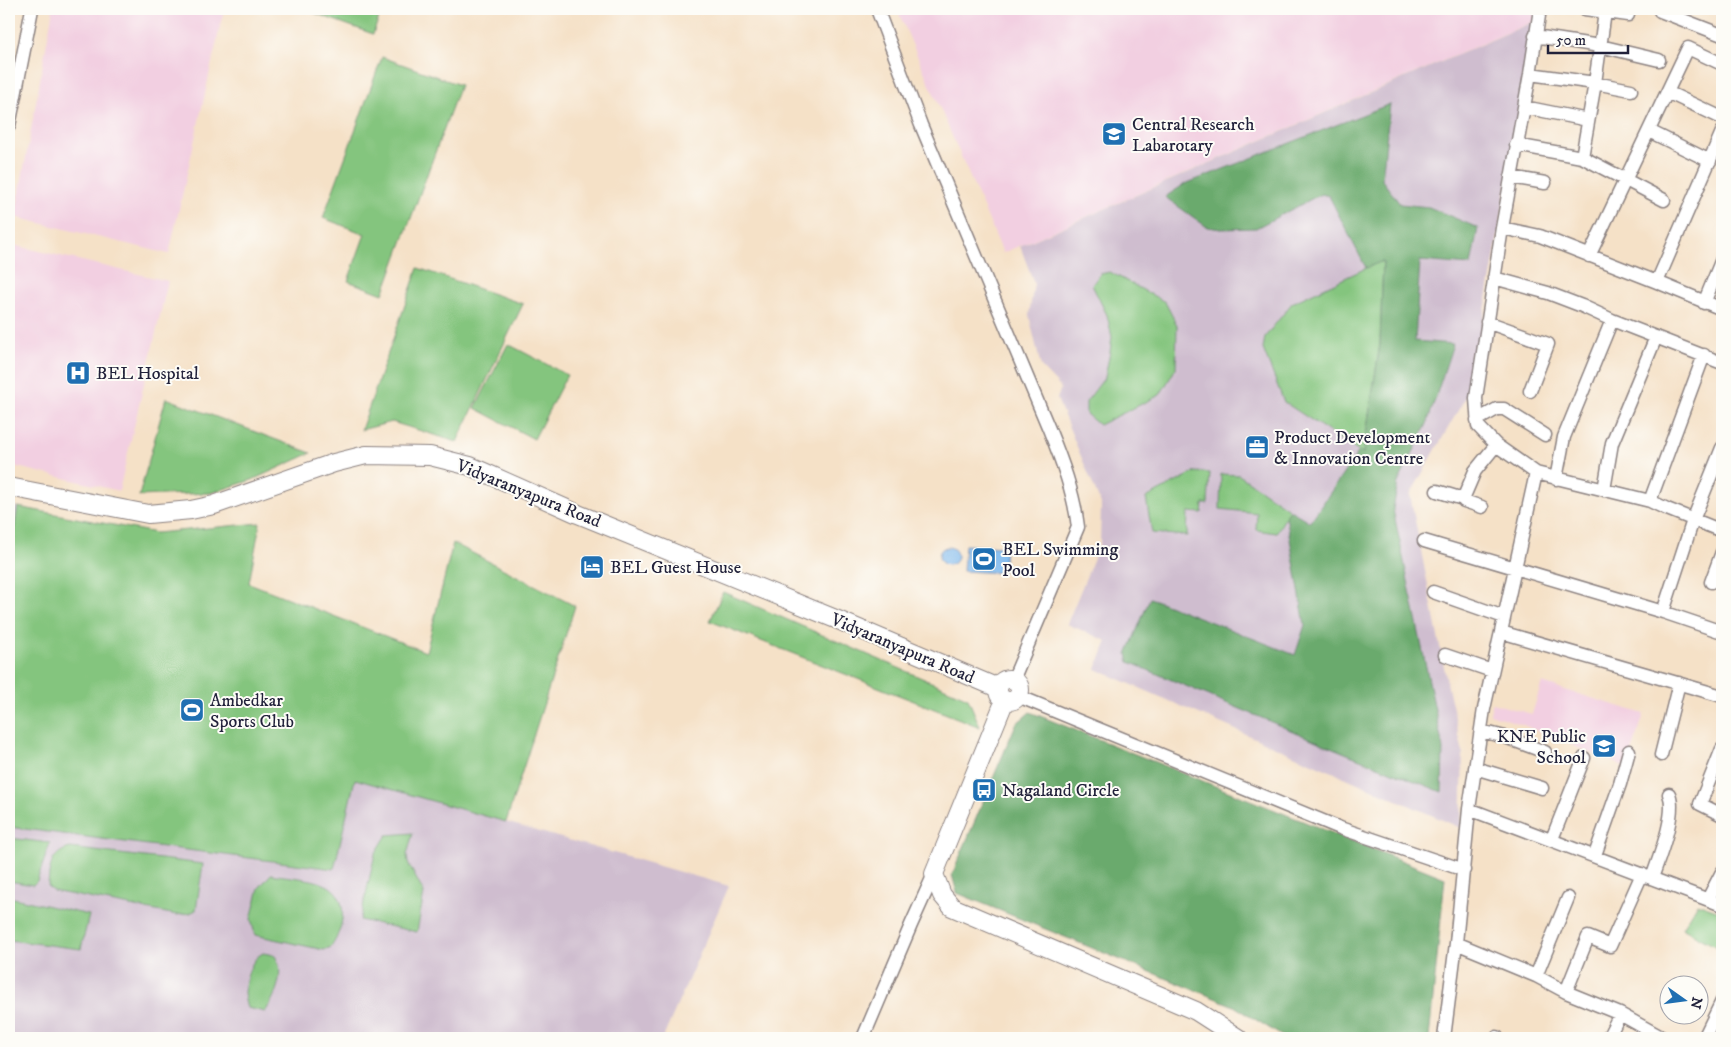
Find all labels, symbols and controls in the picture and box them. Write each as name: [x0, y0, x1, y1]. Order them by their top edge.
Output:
scale bar: [1548, 22, 1628, 54]
text: 50 m: [1556, 31, 1586, 50]
place label: Central Research Labarotary: [1132, 114, 1255, 157]
school or university icon: Central Research Labarotary: [1101, 121, 1127, 147]
hospital icon: BEL Hospital: [65, 360, 91, 386]
place label: BEL Hospital: [96, 363, 200, 385]
place label: Product Development & Innovation Centre: [1274, 427, 1431, 470]
office icon: Product Development & Innovation Centre: [1244, 434, 1270, 460]
street label: Vidyaranyapura Road: [452, 455, 604, 533]
place label: BEL Swimming Pool: [1002, 539, 1118, 582]
sports icon: BEL Swimming Pool: [971, 546, 997, 572]
hotel icon: BEL Guest House: [579, 554, 605, 580]
place label: BEL Guest House: [610, 557, 741, 579]
street label: Vidyaranyapura Road: [827, 608, 978, 689]
place label: Ambedkar Sports Club: [210, 690, 294, 733]
sports icon: Ambedkar Sports Club: [179, 697, 205, 723]
place label: KNE Public School: [1497, 726, 1587, 769]
school or university icon: KNE Public School: [1591, 733, 1617, 759]
bus stop icon: Nagaland Circle: [971, 777, 997, 803]
place label: Nagaland Circle: [1002, 780, 1119, 802]
north arrow: [1658, 974, 1708, 1024]
text: N: [1685, 995, 1706, 1011]

